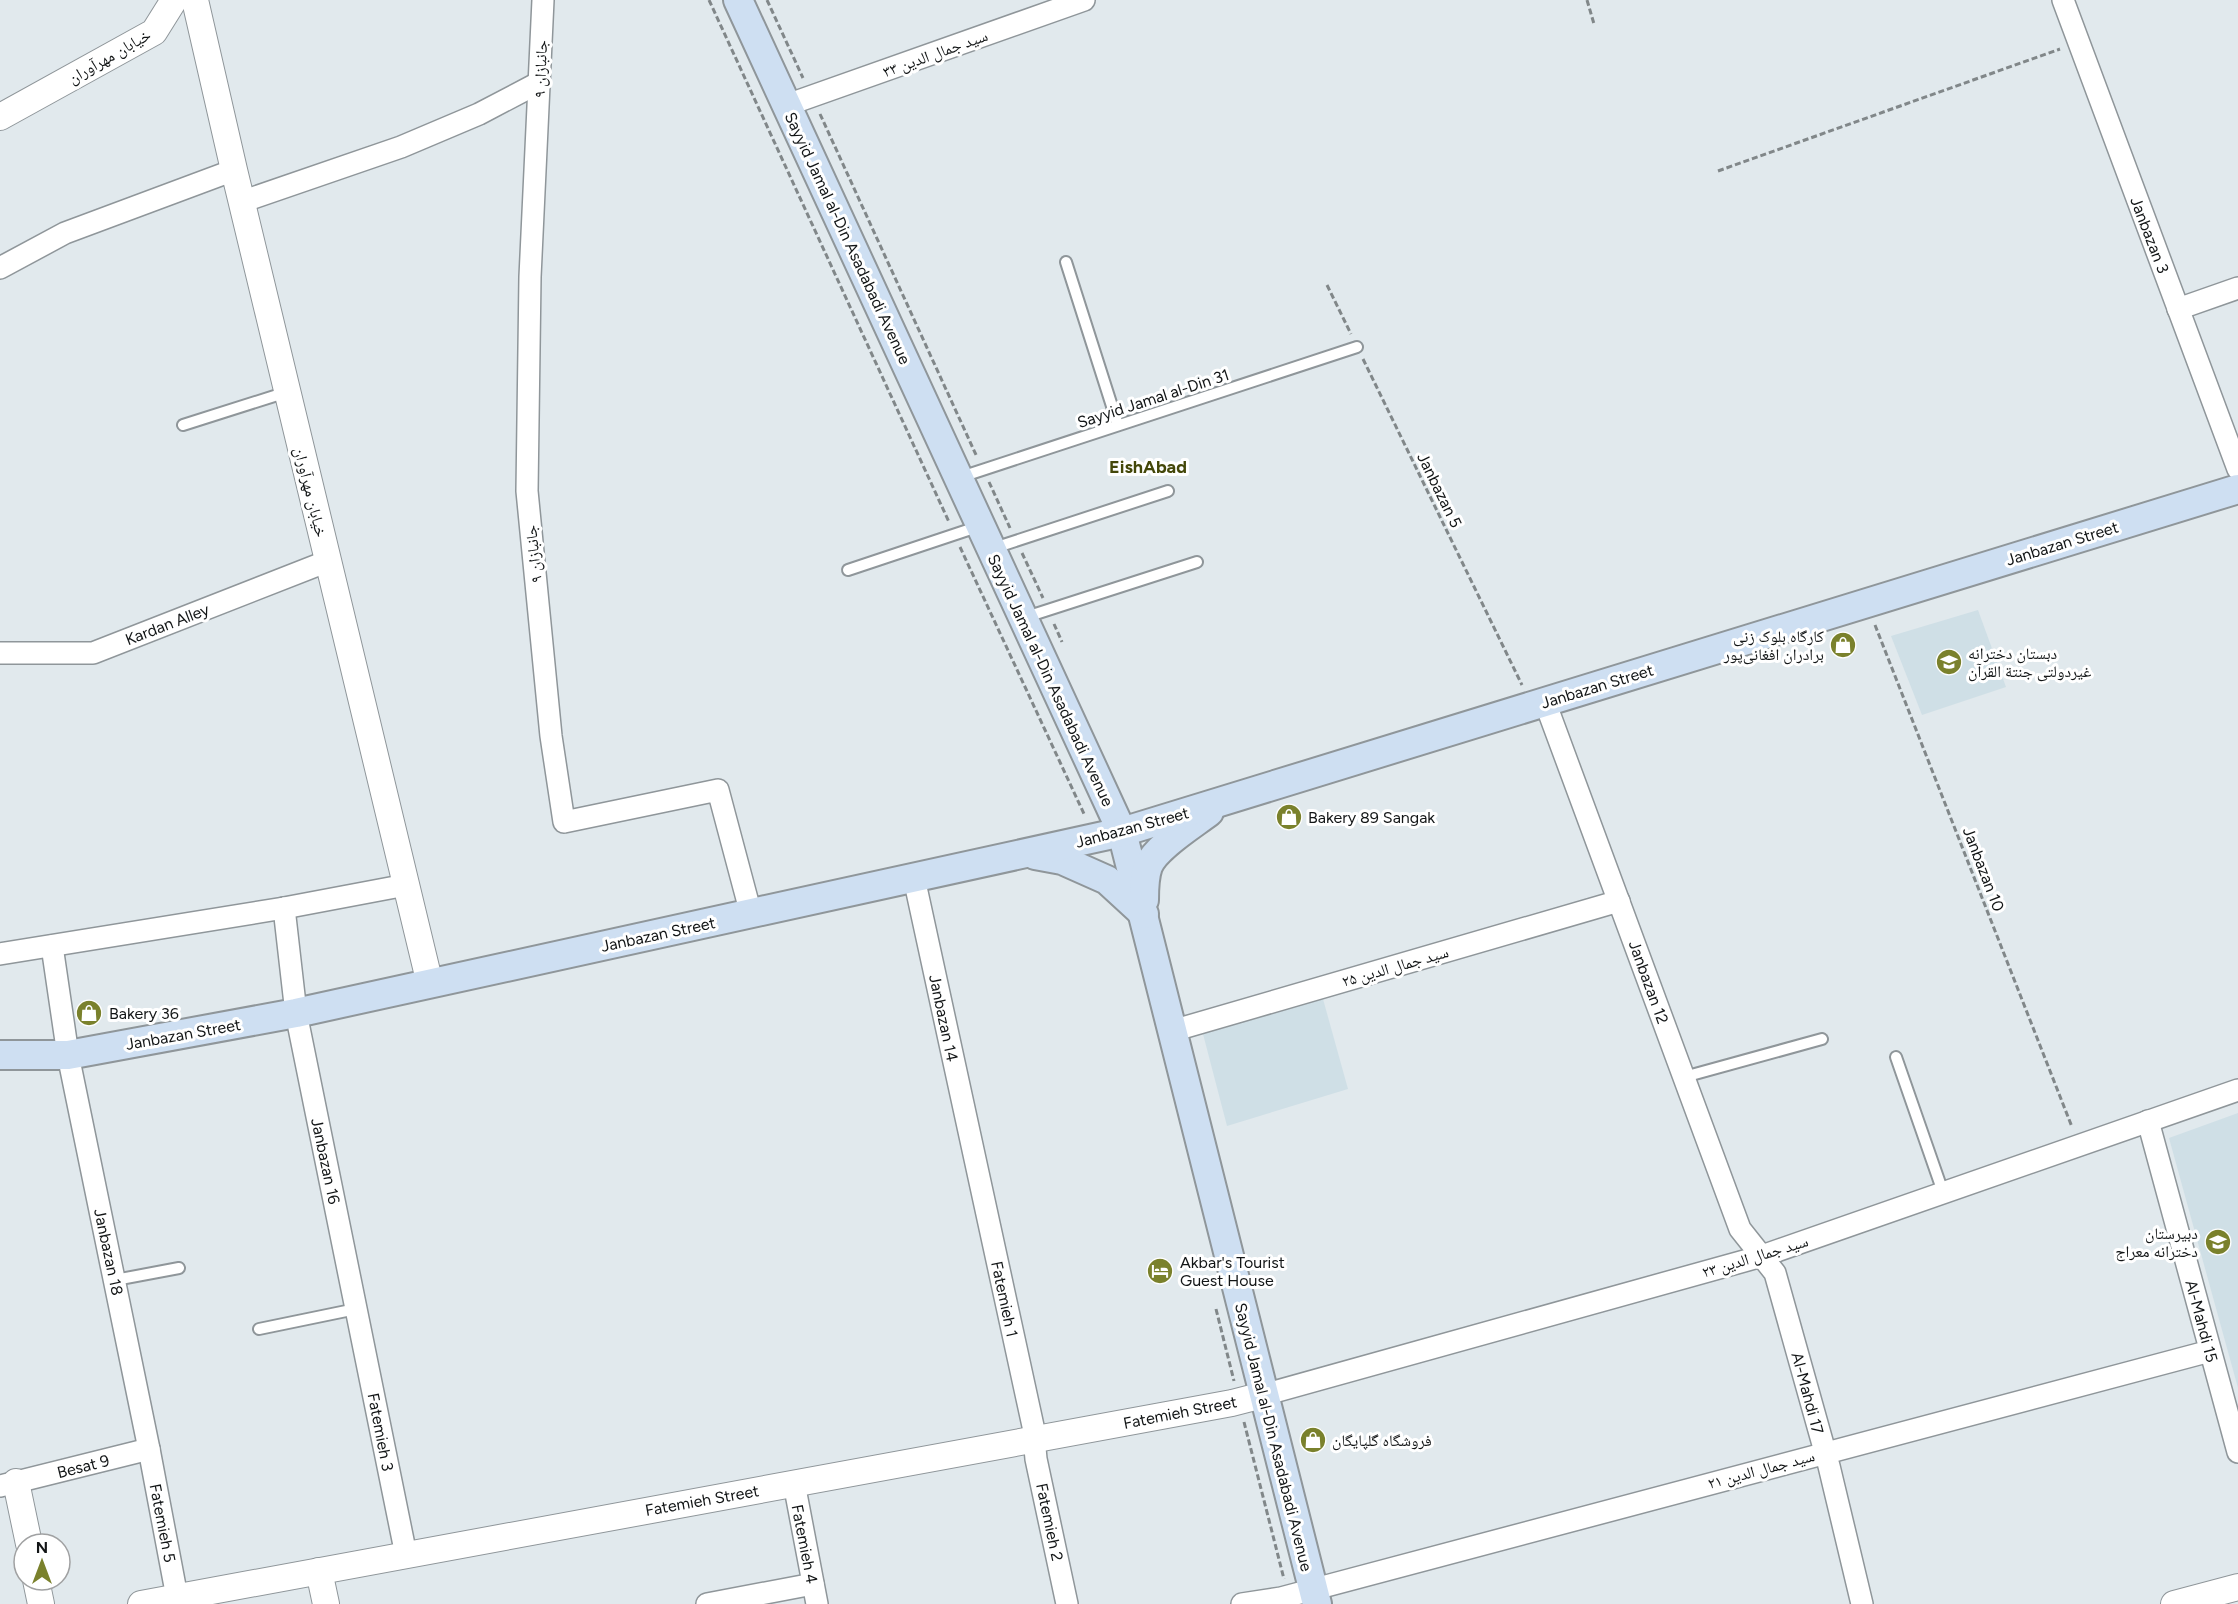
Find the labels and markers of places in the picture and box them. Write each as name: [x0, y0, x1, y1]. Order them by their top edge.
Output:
place label: کارگاه بلوک زنی برادران افغانی‌پور: [1723, 627, 1824, 665]
shop icon: کارگاه بلوک زنی برادران افغانی‌پور: [1828, 630, 1858, 660]
place label: دبستان دخترانه غیردولتی جنتة القرآن: [1968, 644, 2091, 682]
school or university icon: دبستان دخترانه غیردولتی جنتة القرآن: [1934, 647, 1964, 677]
shop icon: Bakery 89 Sangak: [1274, 802, 1304, 832]
place label: Bakery 89 Sangak: [1308, 808, 1435, 827]
shop icon: Bakery 36: [74, 998, 104, 1028]
place label: Bakery 36: [109, 1004, 179, 1023]
place label: دبیرستان دخترانه معراج: [2115, 1224, 2198, 1262]
school or university icon: دبیرستان دخترانه معراج: [2203, 1227, 2233, 1257]
place label: Akbar's Tourist Guest House: [1180, 1253, 1285, 1290]
hotel icon: Akbar's Tourist Guest House: [1145, 1256, 1175, 1286]
shop icon: فروشگاه گلپایگان: [1298, 1425, 1328, 1455]
place label: فروشگاه گلپایگان: [1332, 1431, 1432, 1451]

